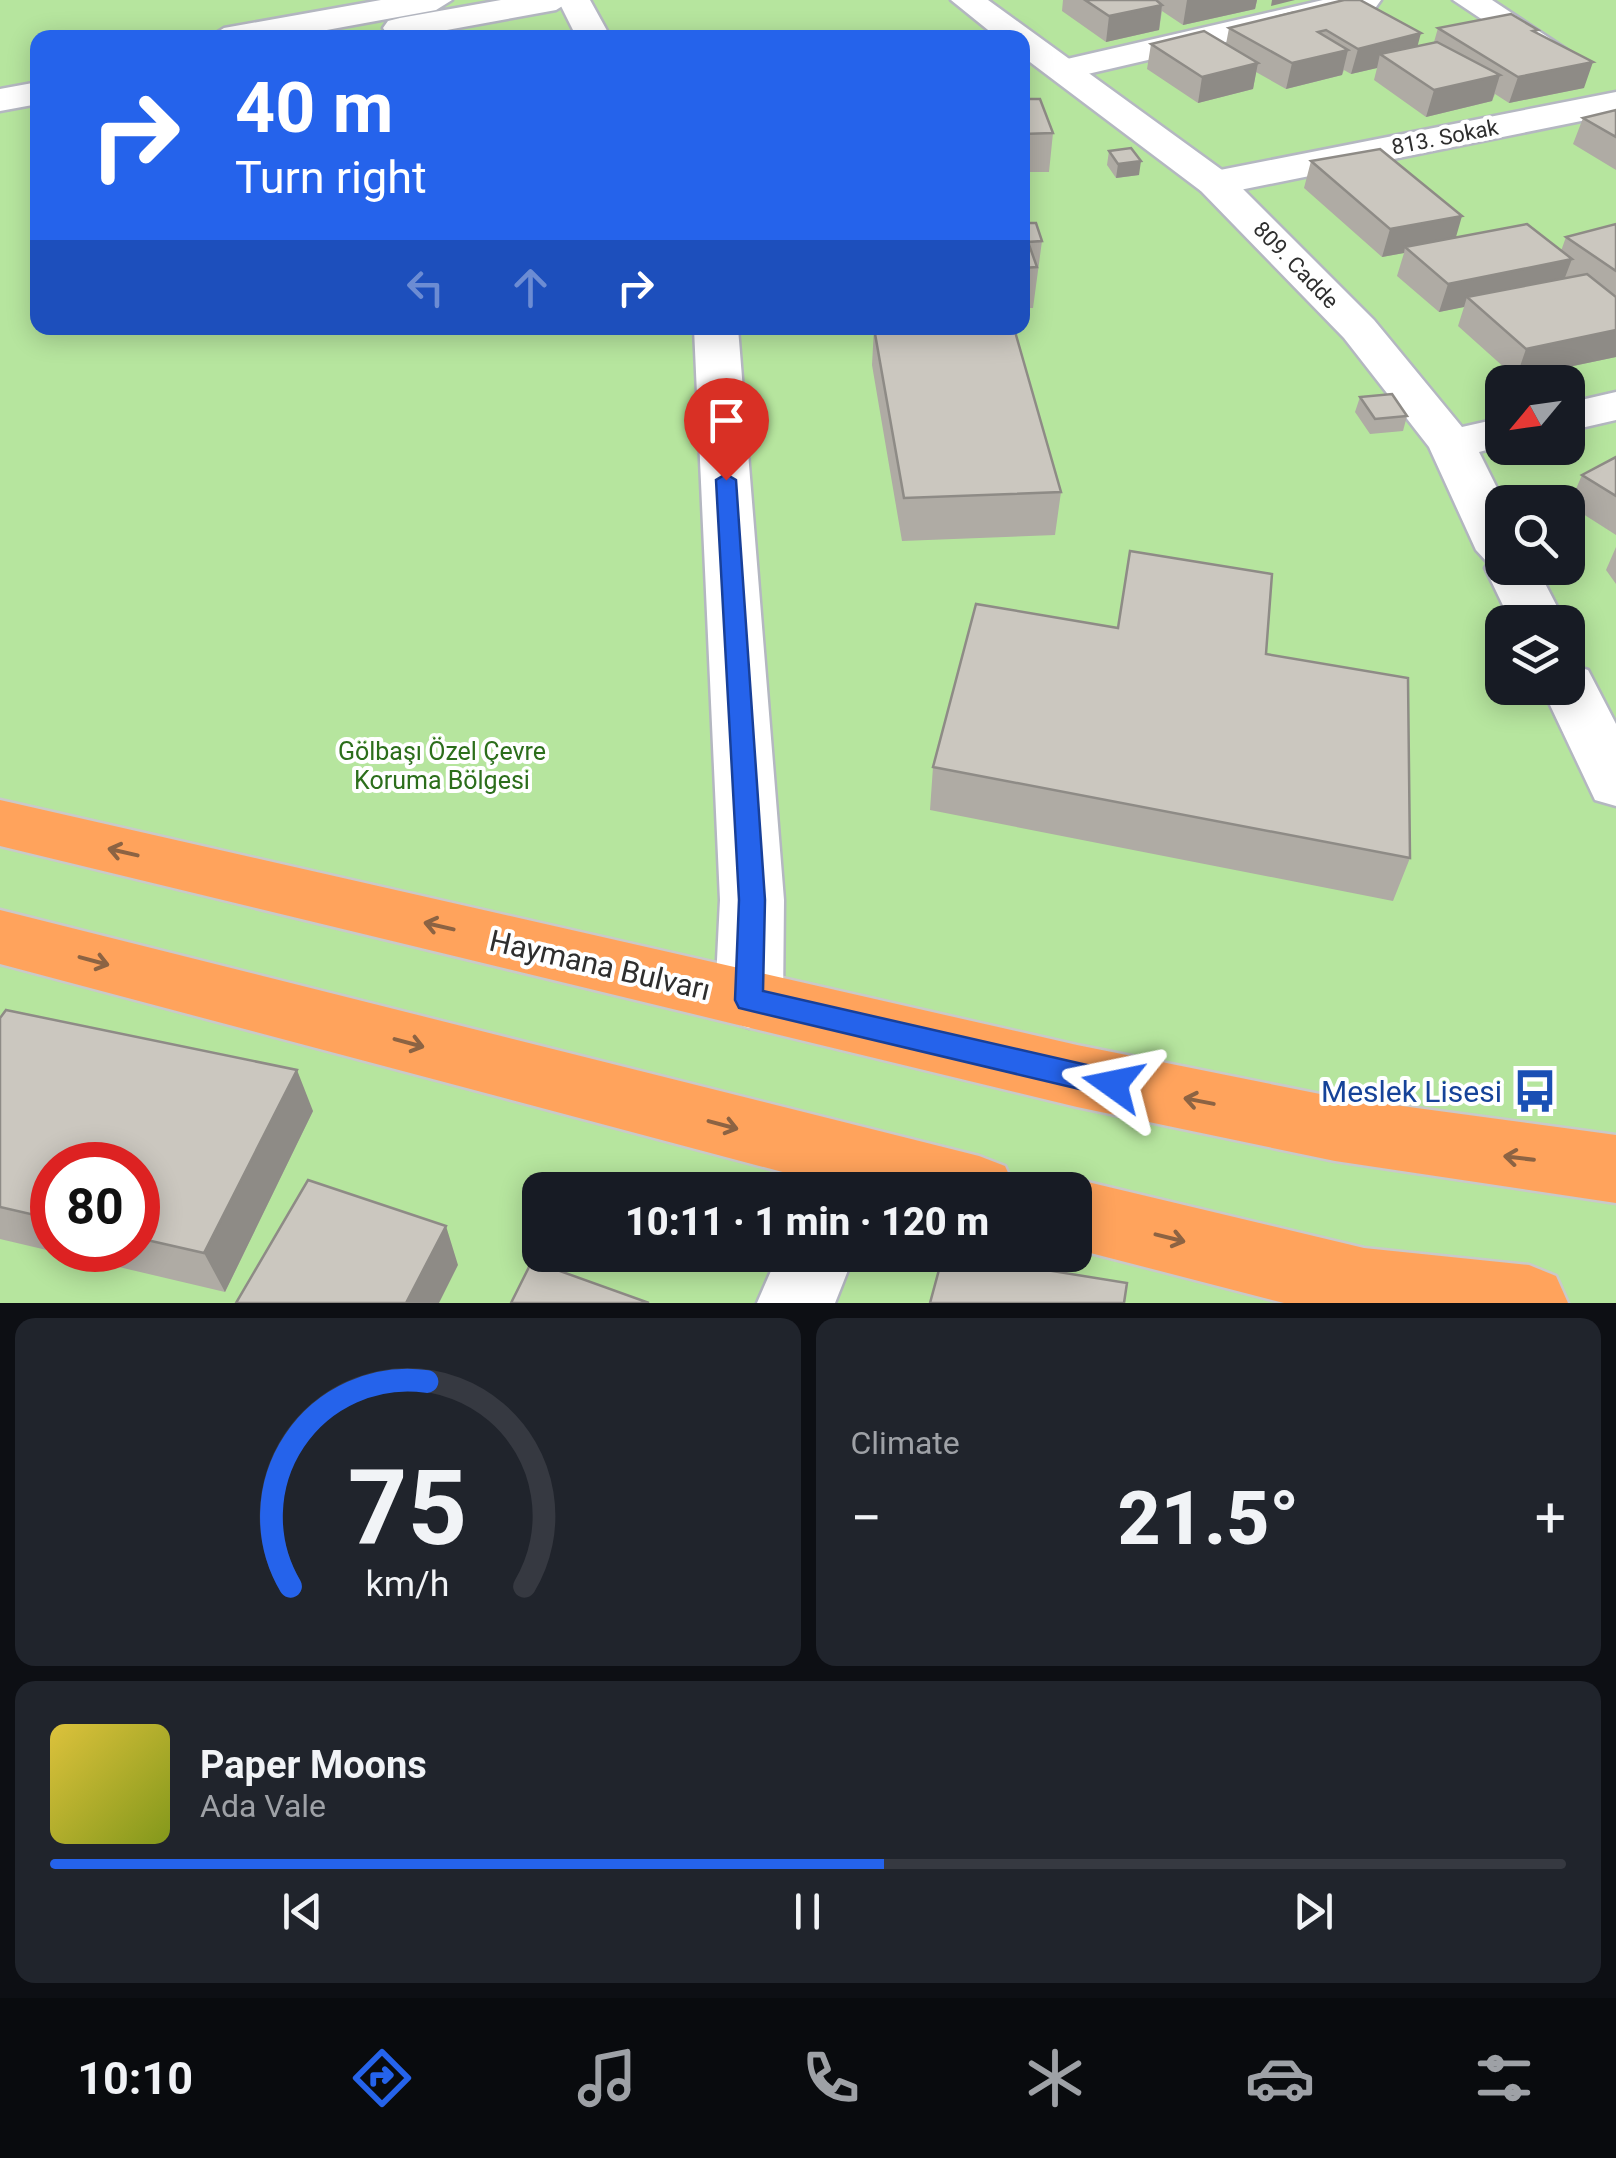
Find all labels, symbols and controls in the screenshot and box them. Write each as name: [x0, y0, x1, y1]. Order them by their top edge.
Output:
text: 40 m: [235, 67, 393, 149]
icon: right: [70, 70, 200, 200]
street label: 813. Sokak: [1389, 114, 1501, 160]
text: Turn right: [235, 151, 427, 204]
street label: 809. Cadde: [1248, 216, 1344, 314]
icon: left: [398, 260, 453, 315]
icon: ahead: [503, 260, 558, 315]
icon: right: [608, 260, 663, 315]
north arrow: [1485, 365, 1585, 465]
map controls: [1485, 365, 1585, 705]
pin: [684, 378, 769, 481]
icon: arrive: [699, 393, 754, 448]
button: search: [1485, 485, 1585, 585]
button: layers: [1485, 605, 1585, 705]
park label: Gölbaşı Özel Çevre Koruma Bölgesi: [338, 737, 546, 795]
one-way arrow: [108, 842, 140, 860]
one-way arrow: [424, 916, 455, 935]
street label: Haymana Bulvarı: [486, 923, 714, 1007]
one-way arrow: [78, 953, 109, 972]
position arrow: [1061, 1032, 1165, 1136]
one-way arrow: [392, 1035, 424, 1053]
bus stop icon: Meslek Lisesi: [1511, 1067, 1559, 1115]
place label: Meslek Lisesi: [1321, 1074, 1502, 1109]
one-way arrow: [1184, 1091, 1216, 1110]
one-way arrow: [707, 1116, 738, 1135]
speed limit sign: 80: [30, 1142, 160, 1272]
one-way arrow: [1503, 1148, 1536, 1167]
text: 10:11 · 1 min · 120 m: [625, 1200, 989, 1244]
one-way arrow: [1154, 1229, 1185, 1248]
text: Climate: [851, 1424, 960, 1462]
text: 75: [348, 1448, 467, 1569]
text: 21.5°: [1118, 1474, 1299, 1562]
text: −: [851, 1486, 882, 1550]
text: +: [1535, 1486, 1566, 1550]
text: km/h: [366, 1563, 450, 1605]
text: Paper Moons: [200, 1743, 427, 1787]
text: Ada Vale: [200, 1787, 326, 1825]
icon: previous: [275, 1884, 330, 1939]
icon: pause: [780, 1884, 835, 1939]
icon: next: [1286, 1884, 1341, 1939]
icon: directions: [347, 2043, 417, 2113]
icon: music: [572, 2043, 642, 2113]
icon: phone: [796, 2043, 866, 2113]
icon: climate: [1020, 2043, 1090, 2113]
icon: car: [1245, 2043, 1315, 2113]
icon: filters: [1469, 2043, 1539, 2113]
text: 10:10: [77, 2052, 193, 2105]

